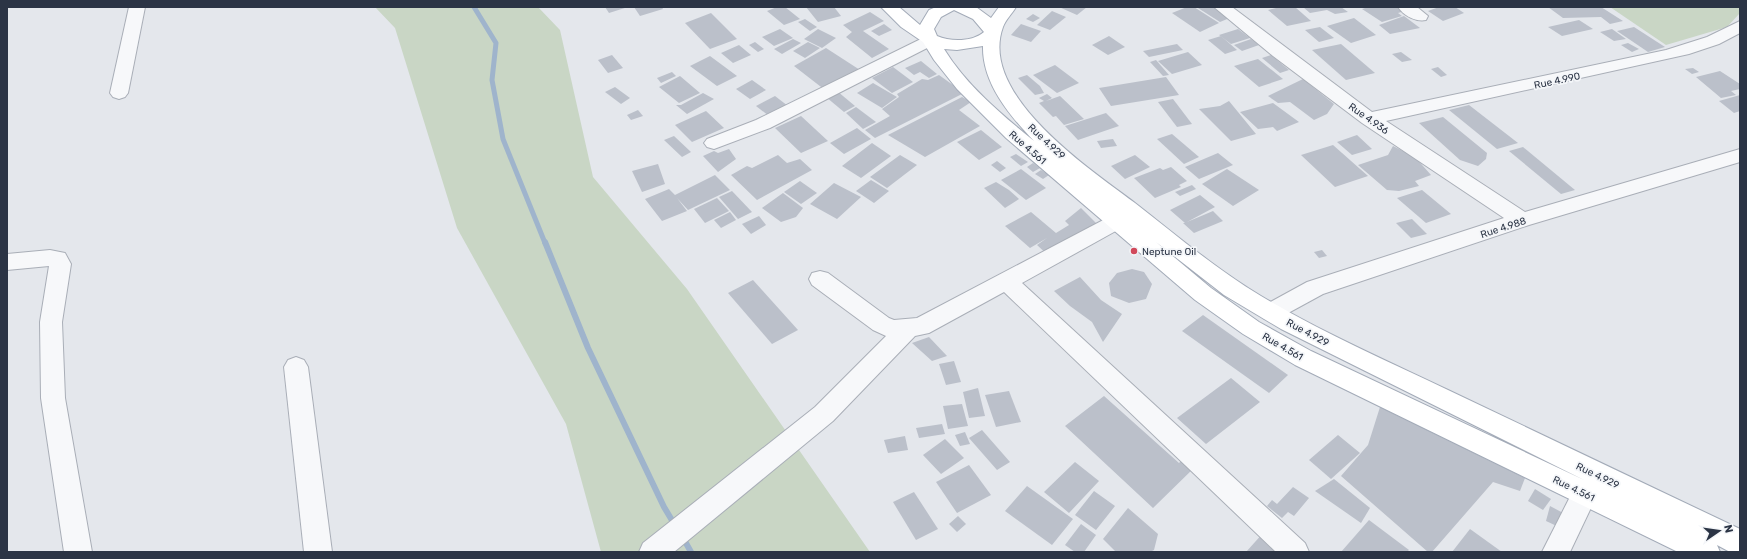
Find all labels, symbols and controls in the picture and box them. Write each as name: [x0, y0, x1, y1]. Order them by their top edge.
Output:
street label: Rue 4.990: [1533, 70, 1581, 92]
street label: Rue 4.936: [1346, 101, 1391, 137]
street label: Rue 4.929: [1025, 121, 1067, 162]
street label: Rue 4.561: [1006, 128, 1048, 167]
street label: Rue 4.988: [1479, 215, 1528, 241]
marker: Neptune Oil: [1129, 246, 1139, 256]
place label: Neptune Oil: [1142, 246, 1196, 258]
street label: Rue 4.929: [1284, 317, 1331, 349]
street label: Rue 4.561: [1260, 330, 1305, 363]
street label: Rue 4.929: [1574, 460, 1621, 492]
street label: Rue 4.561: [1551, 474, 1597, 504]
north arrow: [1699, 511, 1739, 551]
text: N: [1721, 524, 1735, 534]

